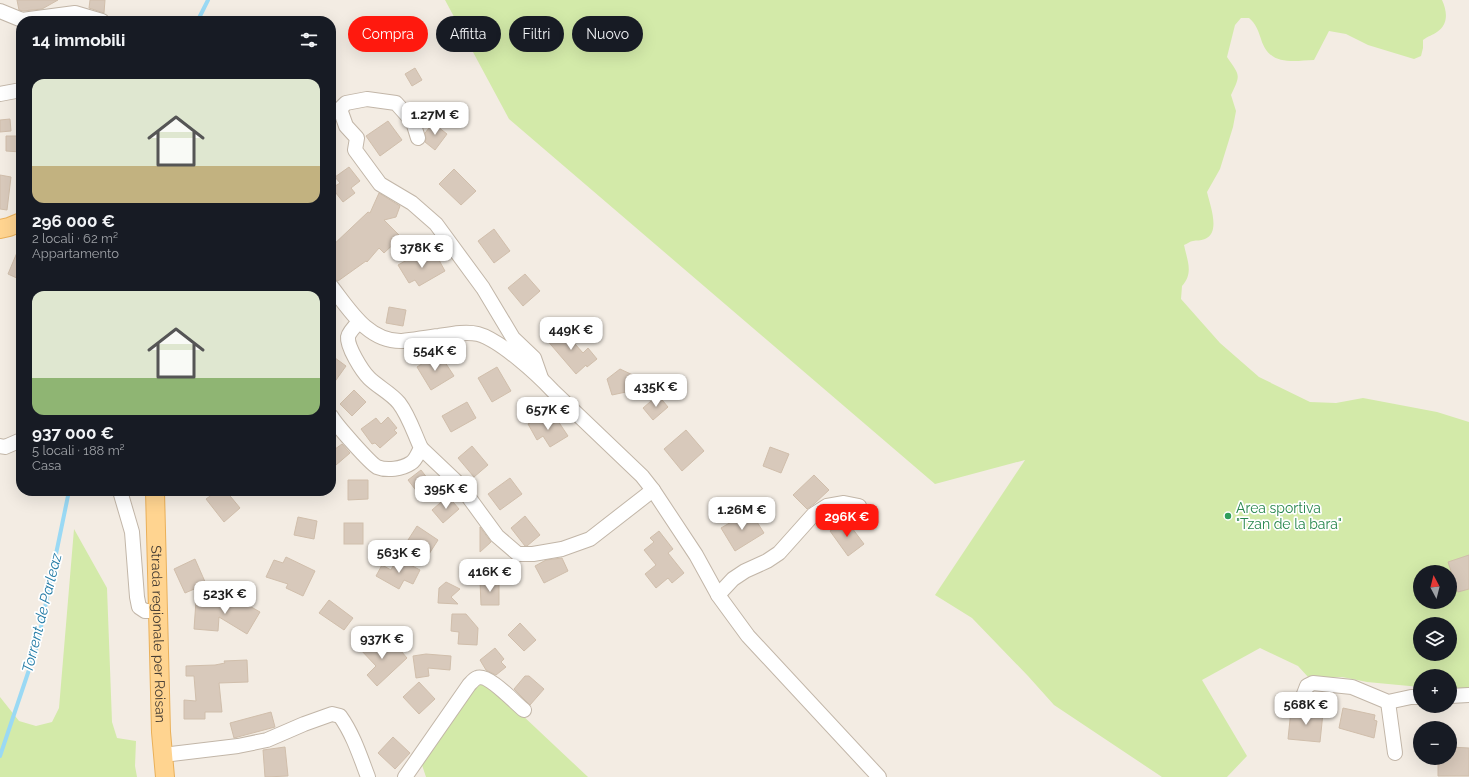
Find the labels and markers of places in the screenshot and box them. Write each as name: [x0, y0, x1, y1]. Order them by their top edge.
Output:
pin: 1.27M €: [398, 102, 472, 136]
pin: 378K €: [389, 235, 455, 269]
pin: 449K €: [538, 317, 604, 351]
pin: 554K €: [402, 338, 468, 372]
pin: 435K €: [623, 374, 689, 408]
pin: 657K €: [515, 397, 581, 431]
pin: 395K €: [413, 476, 479, 510]
pin: 1.26M €: [705, 497, 779, 531]
place label: Area sportiva "Tzan de la bara": [1236, 500, 1342, 532]
pin: 296K €: [814, 504, 880, 538]
marker: Area sportiva "Tzan de la bara": [1223, 511, 1233, 521]
pin: 563K €: [366, 540, 432, 574]
pin: 416K €: [457, 559, 523, 593]
pin: 523K €: [192, 581, 258, 615]
pin: 937K €: [349, 626, 415, 660]
pin: 568K €: [1273, 692, 1339, 726]

